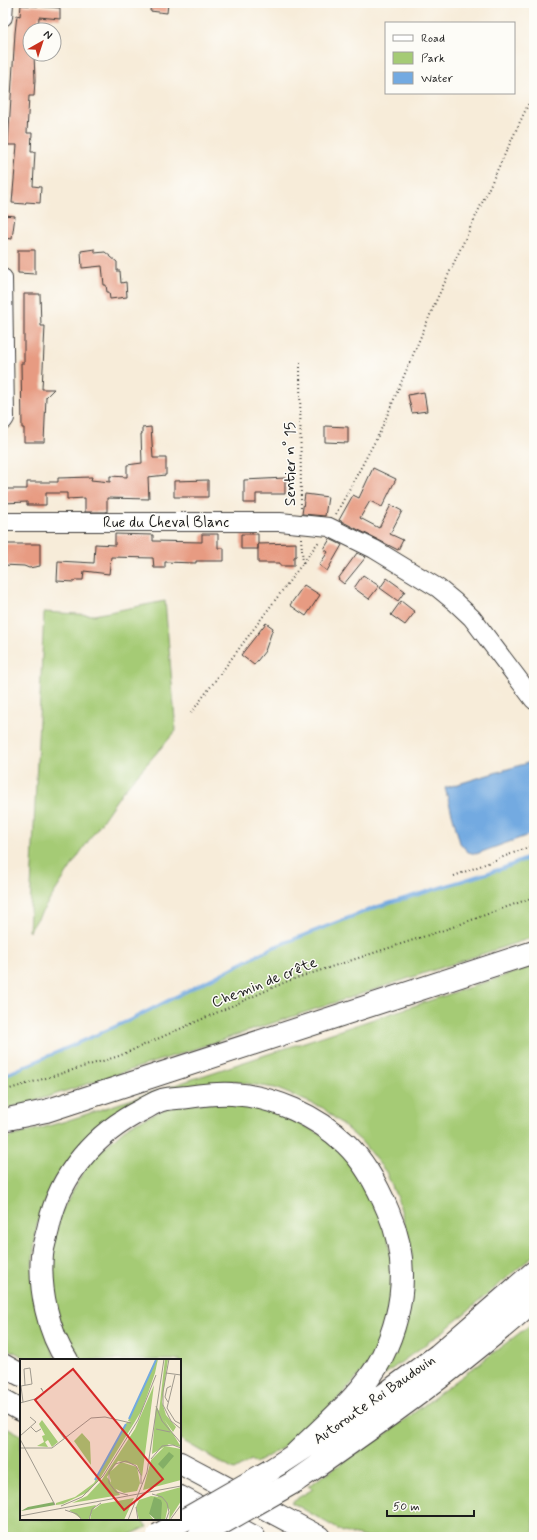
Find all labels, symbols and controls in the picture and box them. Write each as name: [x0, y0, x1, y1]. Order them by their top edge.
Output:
north arrow: [22, 22, 62, 62]
legend: [385, 22, 515, 94]
text: N: [40, 27, 55, 43]
text: Road: [421, 31, 445, 47]
text: Park: [421, 51, 445, 67]
text: Water: [421, 71, 453, 87]
street label: Sentier n° 15: [281, 422, 301, 506]
street label: Rue du Cheval Blanc: [103, 513, 229, 533]
street label: Chemin de crête: [209, 953, 320, 1013]
street label: Autoroute Roi Baudouin: [310, 1350, 439, 1449]
inset map: [20, 1359, 181, 1520]
scale bar: [387, 1492, 474, 1518]
text: 50 m: [393, 1499, 420, 1515]

